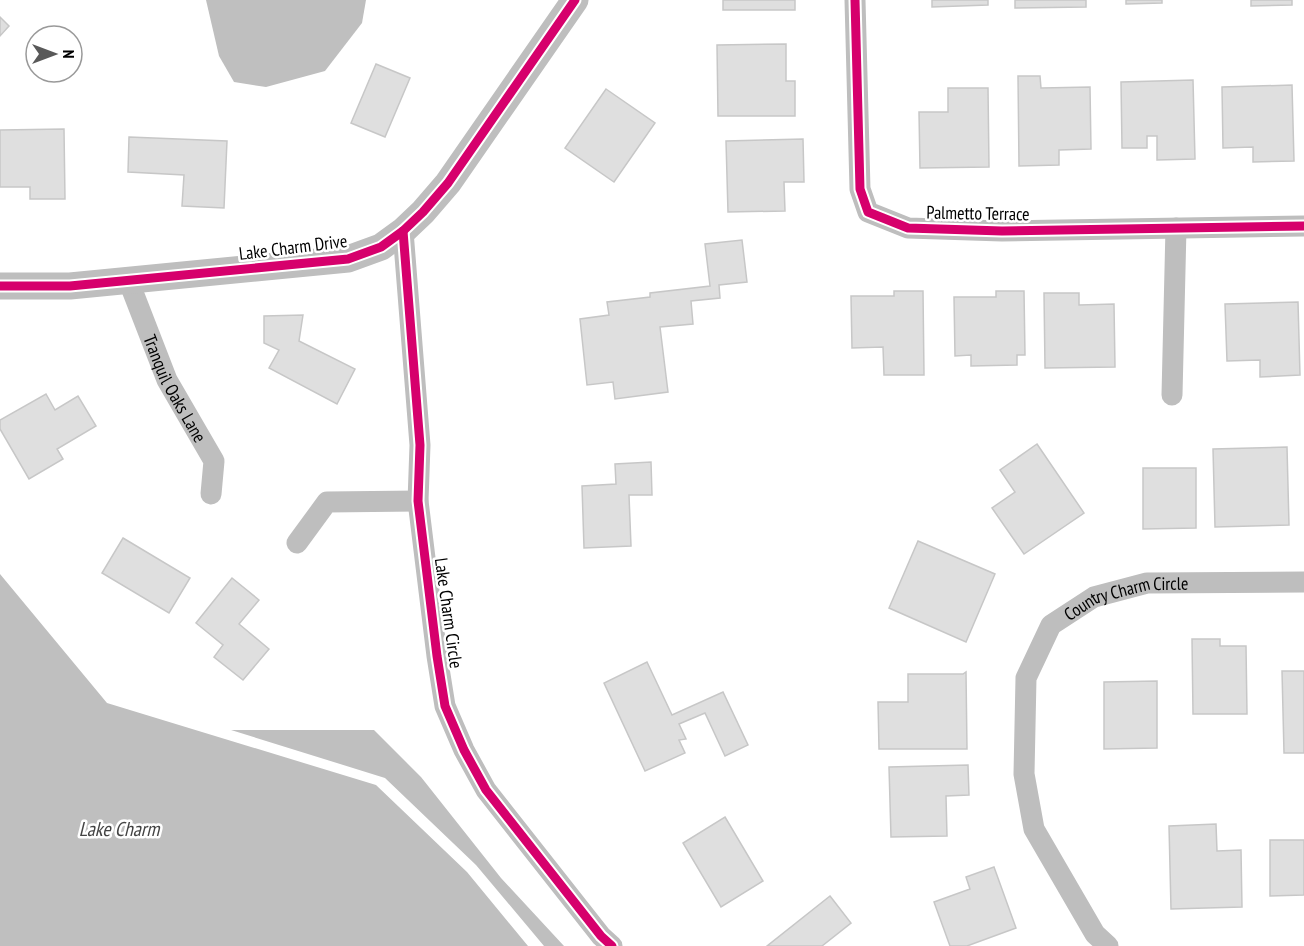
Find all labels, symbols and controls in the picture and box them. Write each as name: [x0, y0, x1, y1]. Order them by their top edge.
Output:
north arrow: [24, 24, 84, 84]
text: N: [59, 50, 79, 58]
street label: Palmetto Terrace: [926, 201, 1030, 225]
street label: Lake Charm Drive: [237, 229, 349, 265]
street label: Tranquil Oaks Lane: [139, 331, 212, 446]
street label: Lake Charm Circle: [430, 556, 468, 670]
street label: Country Charm Circle: [1059, 571, 1188, 625]
water label: Lake Charm: [79, 816, 160, 842]

